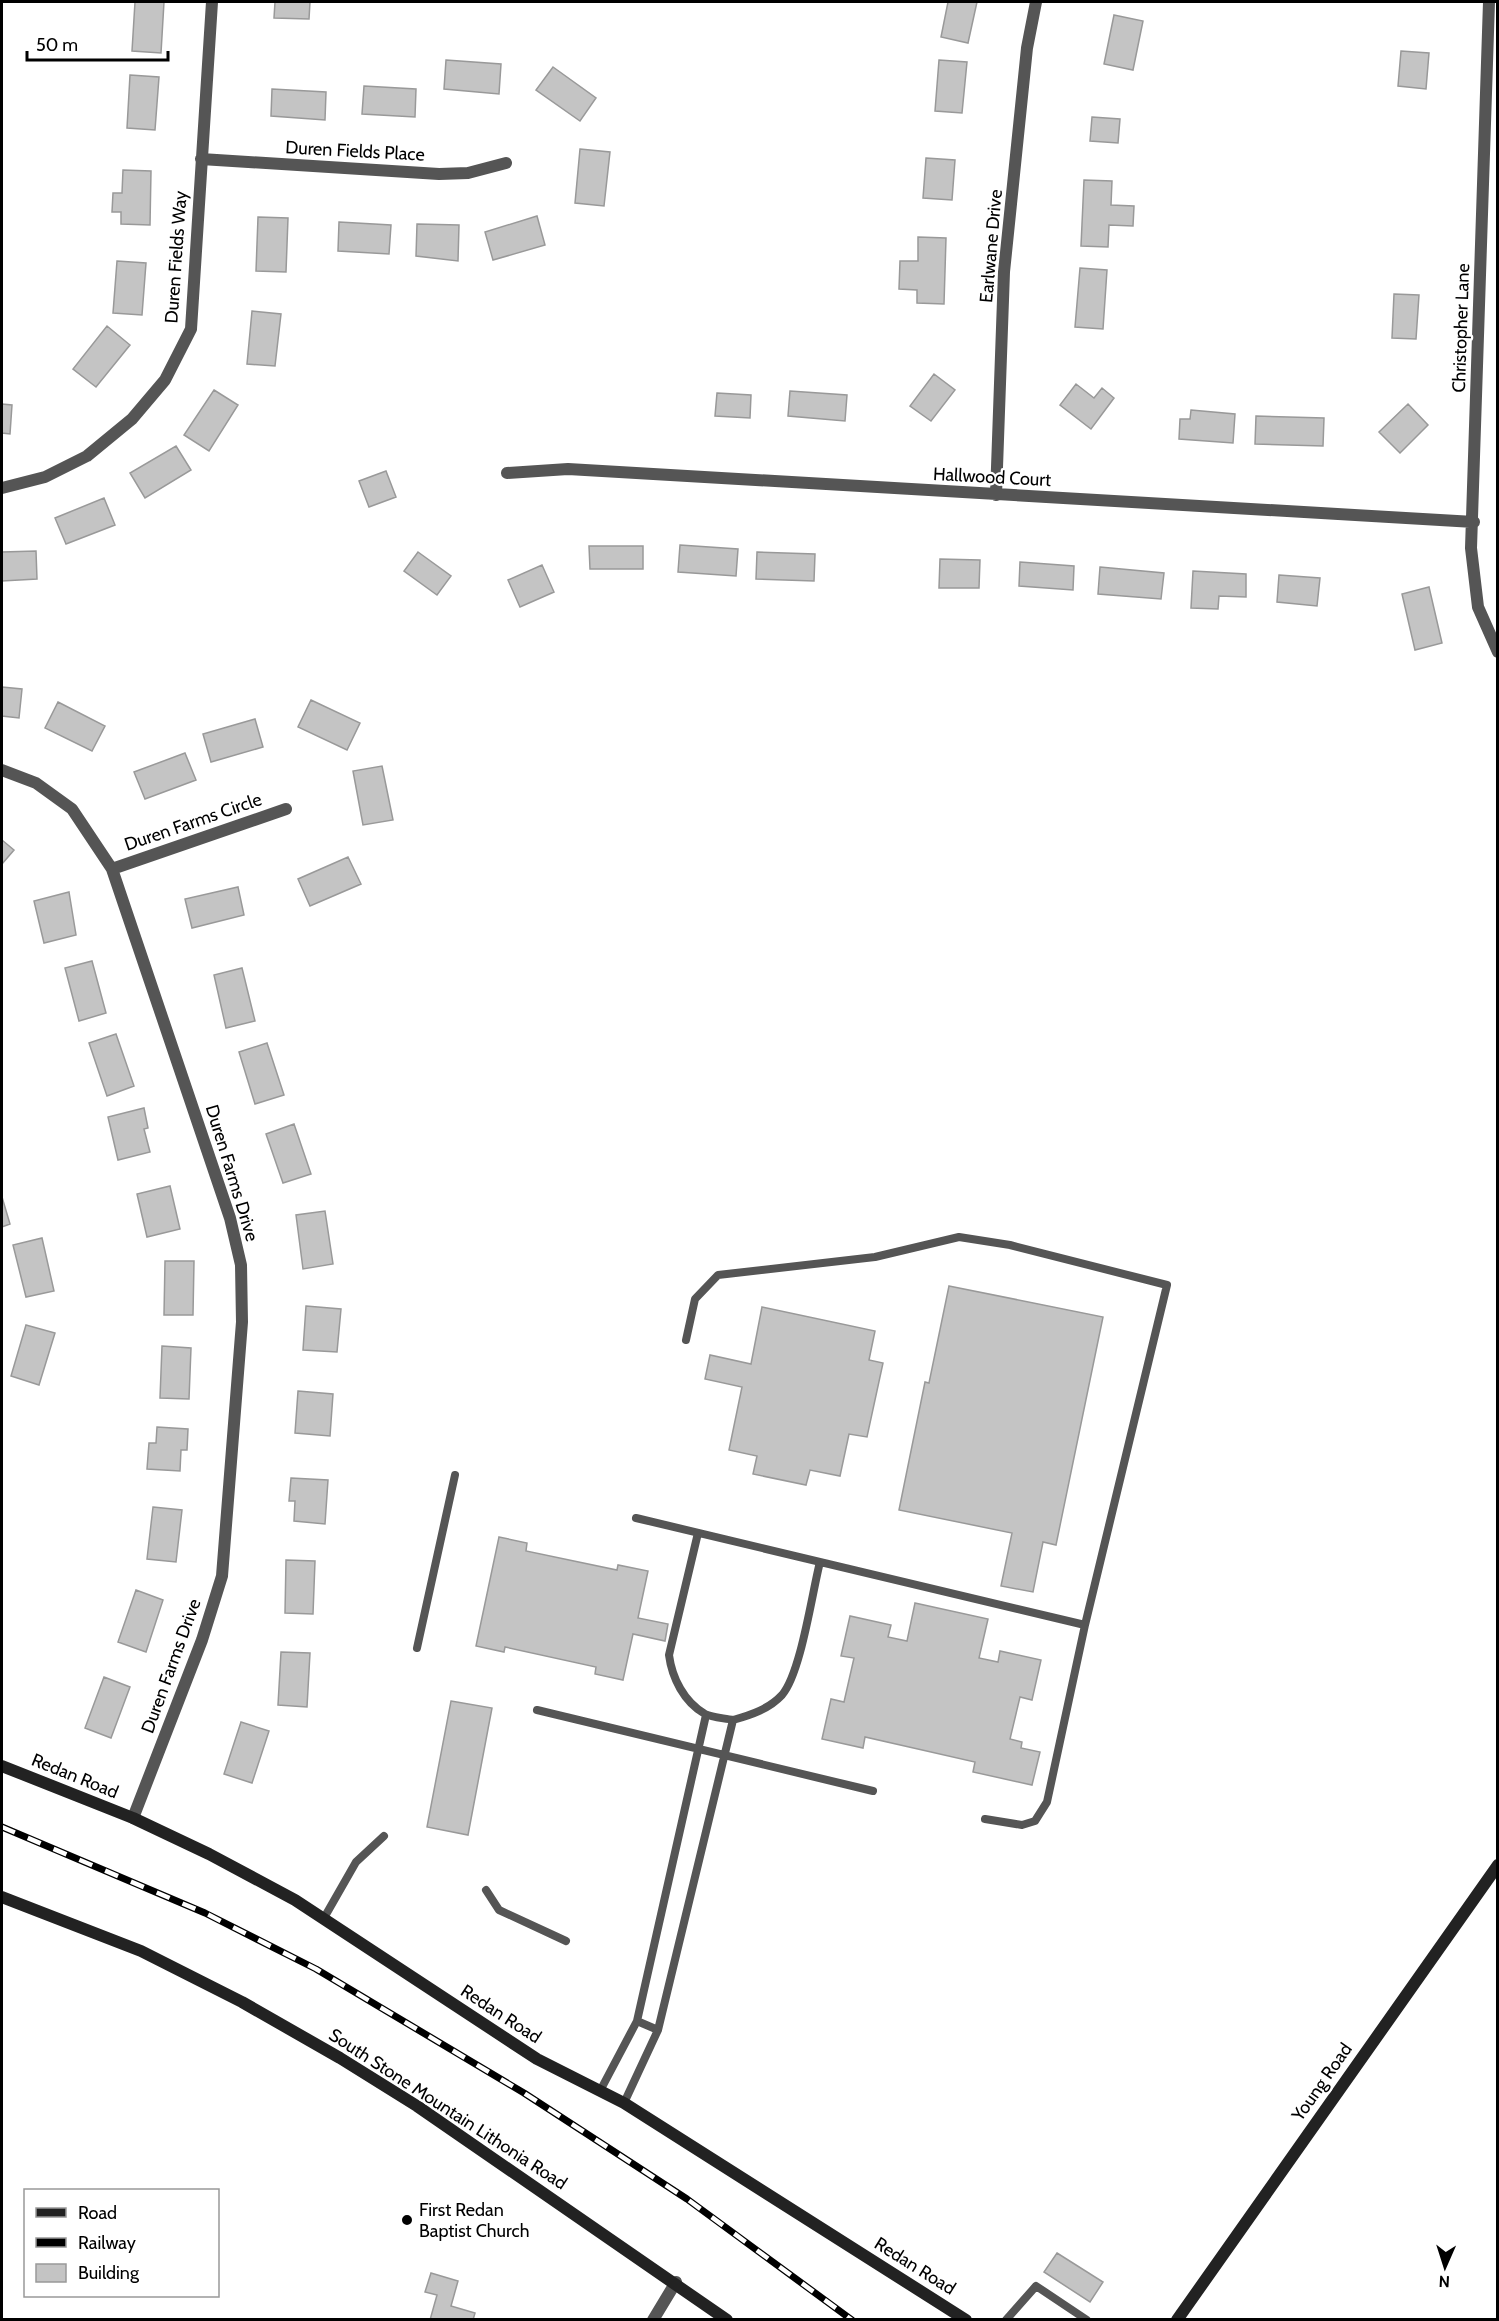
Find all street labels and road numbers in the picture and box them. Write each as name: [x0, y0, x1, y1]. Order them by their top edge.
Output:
street label: Duren Fields Place: [285, 136, 425, 166]
street label: Earlwane Drive: [975, 188, 1007, 304]
street label: Duren Fields Way: [160, 190, 192, 324]
street label: Christopher Lane: [1448, 263, 1474, 393]
street label: Hallwood Court: [932, 463, 1052, 491]
street label: Duren Farms Circle: [121, 788, 265, 856]
street label: Duren Farms Drive: [201, 1102, 263, 1244]
street label: Duren Farms Drive: [136, 1596, 206, 1736]
street label: Redan Road: [28, 1749, 122, 1803]
street label: Redan Road: [457, 1980, 545, 2048]
street label: South Stone Mountain Lithonia Road: [325, 2024, 571, 2194]
street label: Young Road: [1287, 2039, 1357, 2126]
street label: Redan Road: [870, 2232, 960, 2300]

